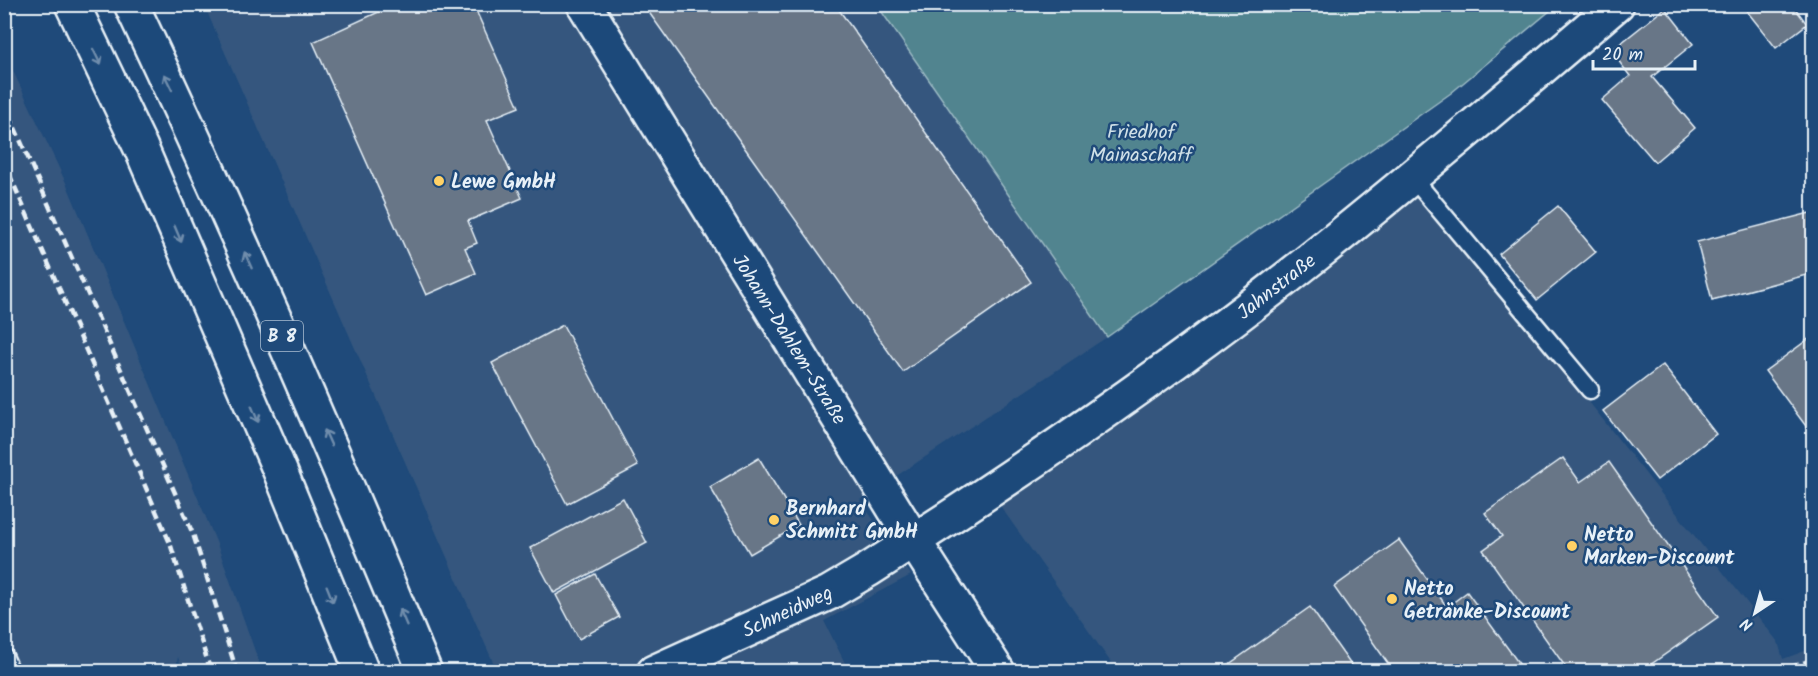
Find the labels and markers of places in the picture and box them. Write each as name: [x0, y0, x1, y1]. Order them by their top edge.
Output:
place label: Lewe GmbH: [451, 167, 556, 199]
marker: Lewe GmbH: [432, 174, 446, 188]
place label: Bernhard Schmitt GmbH: [786, 494, 918, 549]
marker: Bernhard Schmitt GmbH: [767, 513, 781, 527]
place label: Netto Marken-Discount: [1584, 520, 1735, 575]
marker: Netto Marken-Discount: [1565, 539, 1579, 553]
place label: Netto Getränke-Discount: [1404, 574, 1571, 629]
marker: Netto Getränke-Discount: [1385, 592, 1399, 606]

